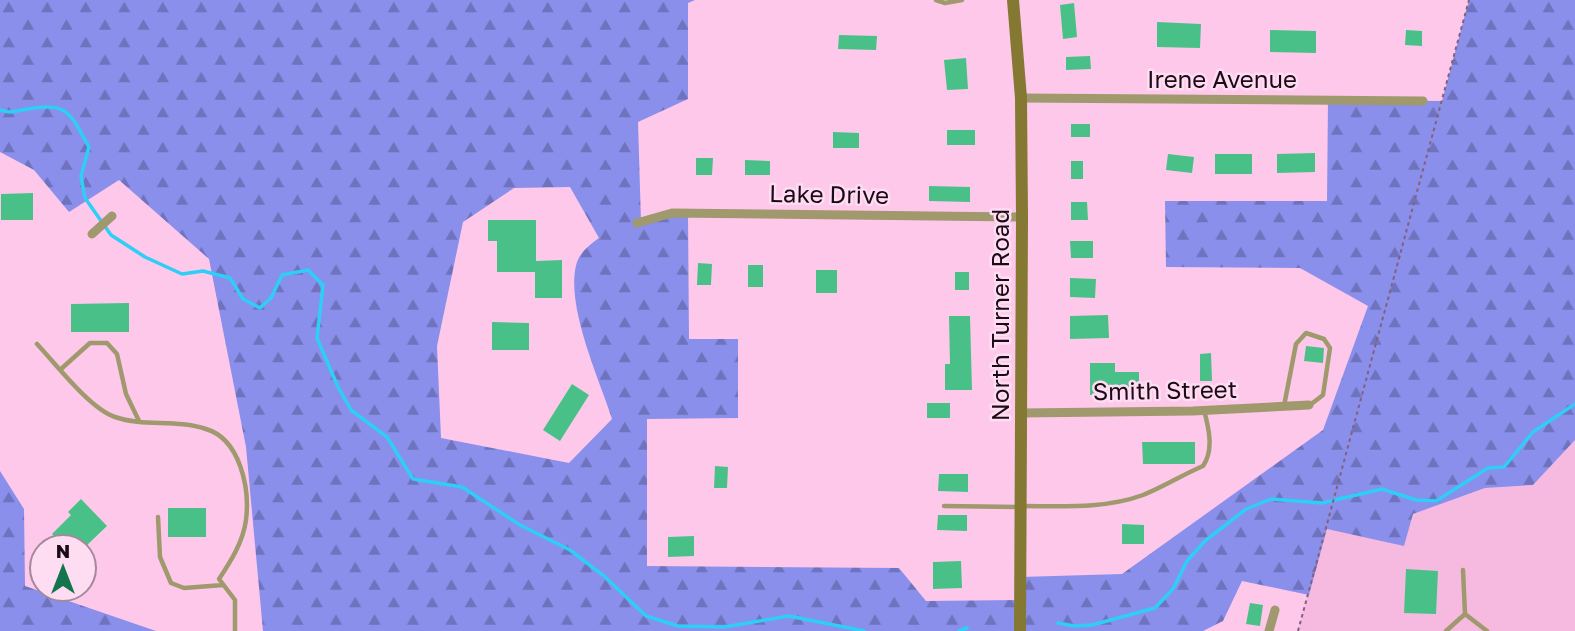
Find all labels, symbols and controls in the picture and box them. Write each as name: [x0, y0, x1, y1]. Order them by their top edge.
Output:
street label: Irene Avenue: [1147, 64, 1297, 93]
street label: Lake Drive: [769, 178, 889, 209]
street label: North Turner Road: [985, 209, 1014, 421]
street label: Smith Street: [1093, 374, 1237, 405]
north arrow: [28, 533, 98, 603]
text: N: [56, 539, 70, 562]

